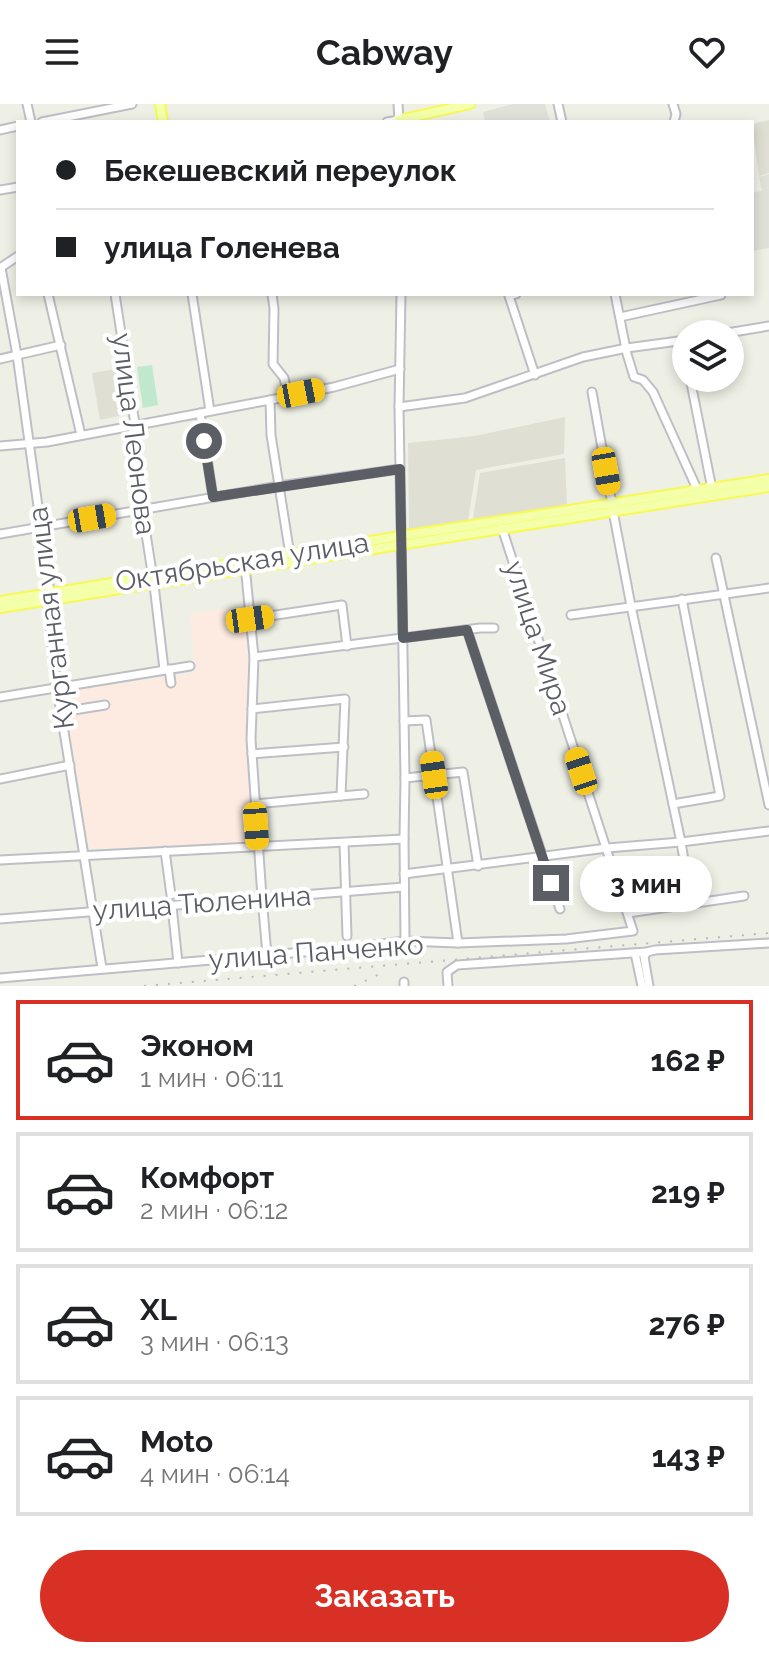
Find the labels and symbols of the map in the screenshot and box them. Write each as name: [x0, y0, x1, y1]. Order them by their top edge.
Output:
street label: улица Леонова: [105, 331, 163, 537]
car: [275, 377, 327, 409]
route start: [186, 423, 222, 459]
car: [590, 445, 622, 497]
car: [66, 502, 118, 534]
street label: Курганная улица: [21, 505, 81, 731]
street label: Октябрьская улица: [113, 526, 371, 598]
street label: улица Мира: [498, 557, 578, 719]
car: [225, 604, 275, 634]
car: [562, 744, 600, 798]
car: [419, 750, 449, 800]
car: [242, 801, 270, 851]
callout: 3 мин: [579, 855, 711, 911]
route end: [533, 865, 569, 901]
street label: улица Тюленина: [92, 879, 312, 927]
street label: улица Панченко: [207, 928, 425, 976]

